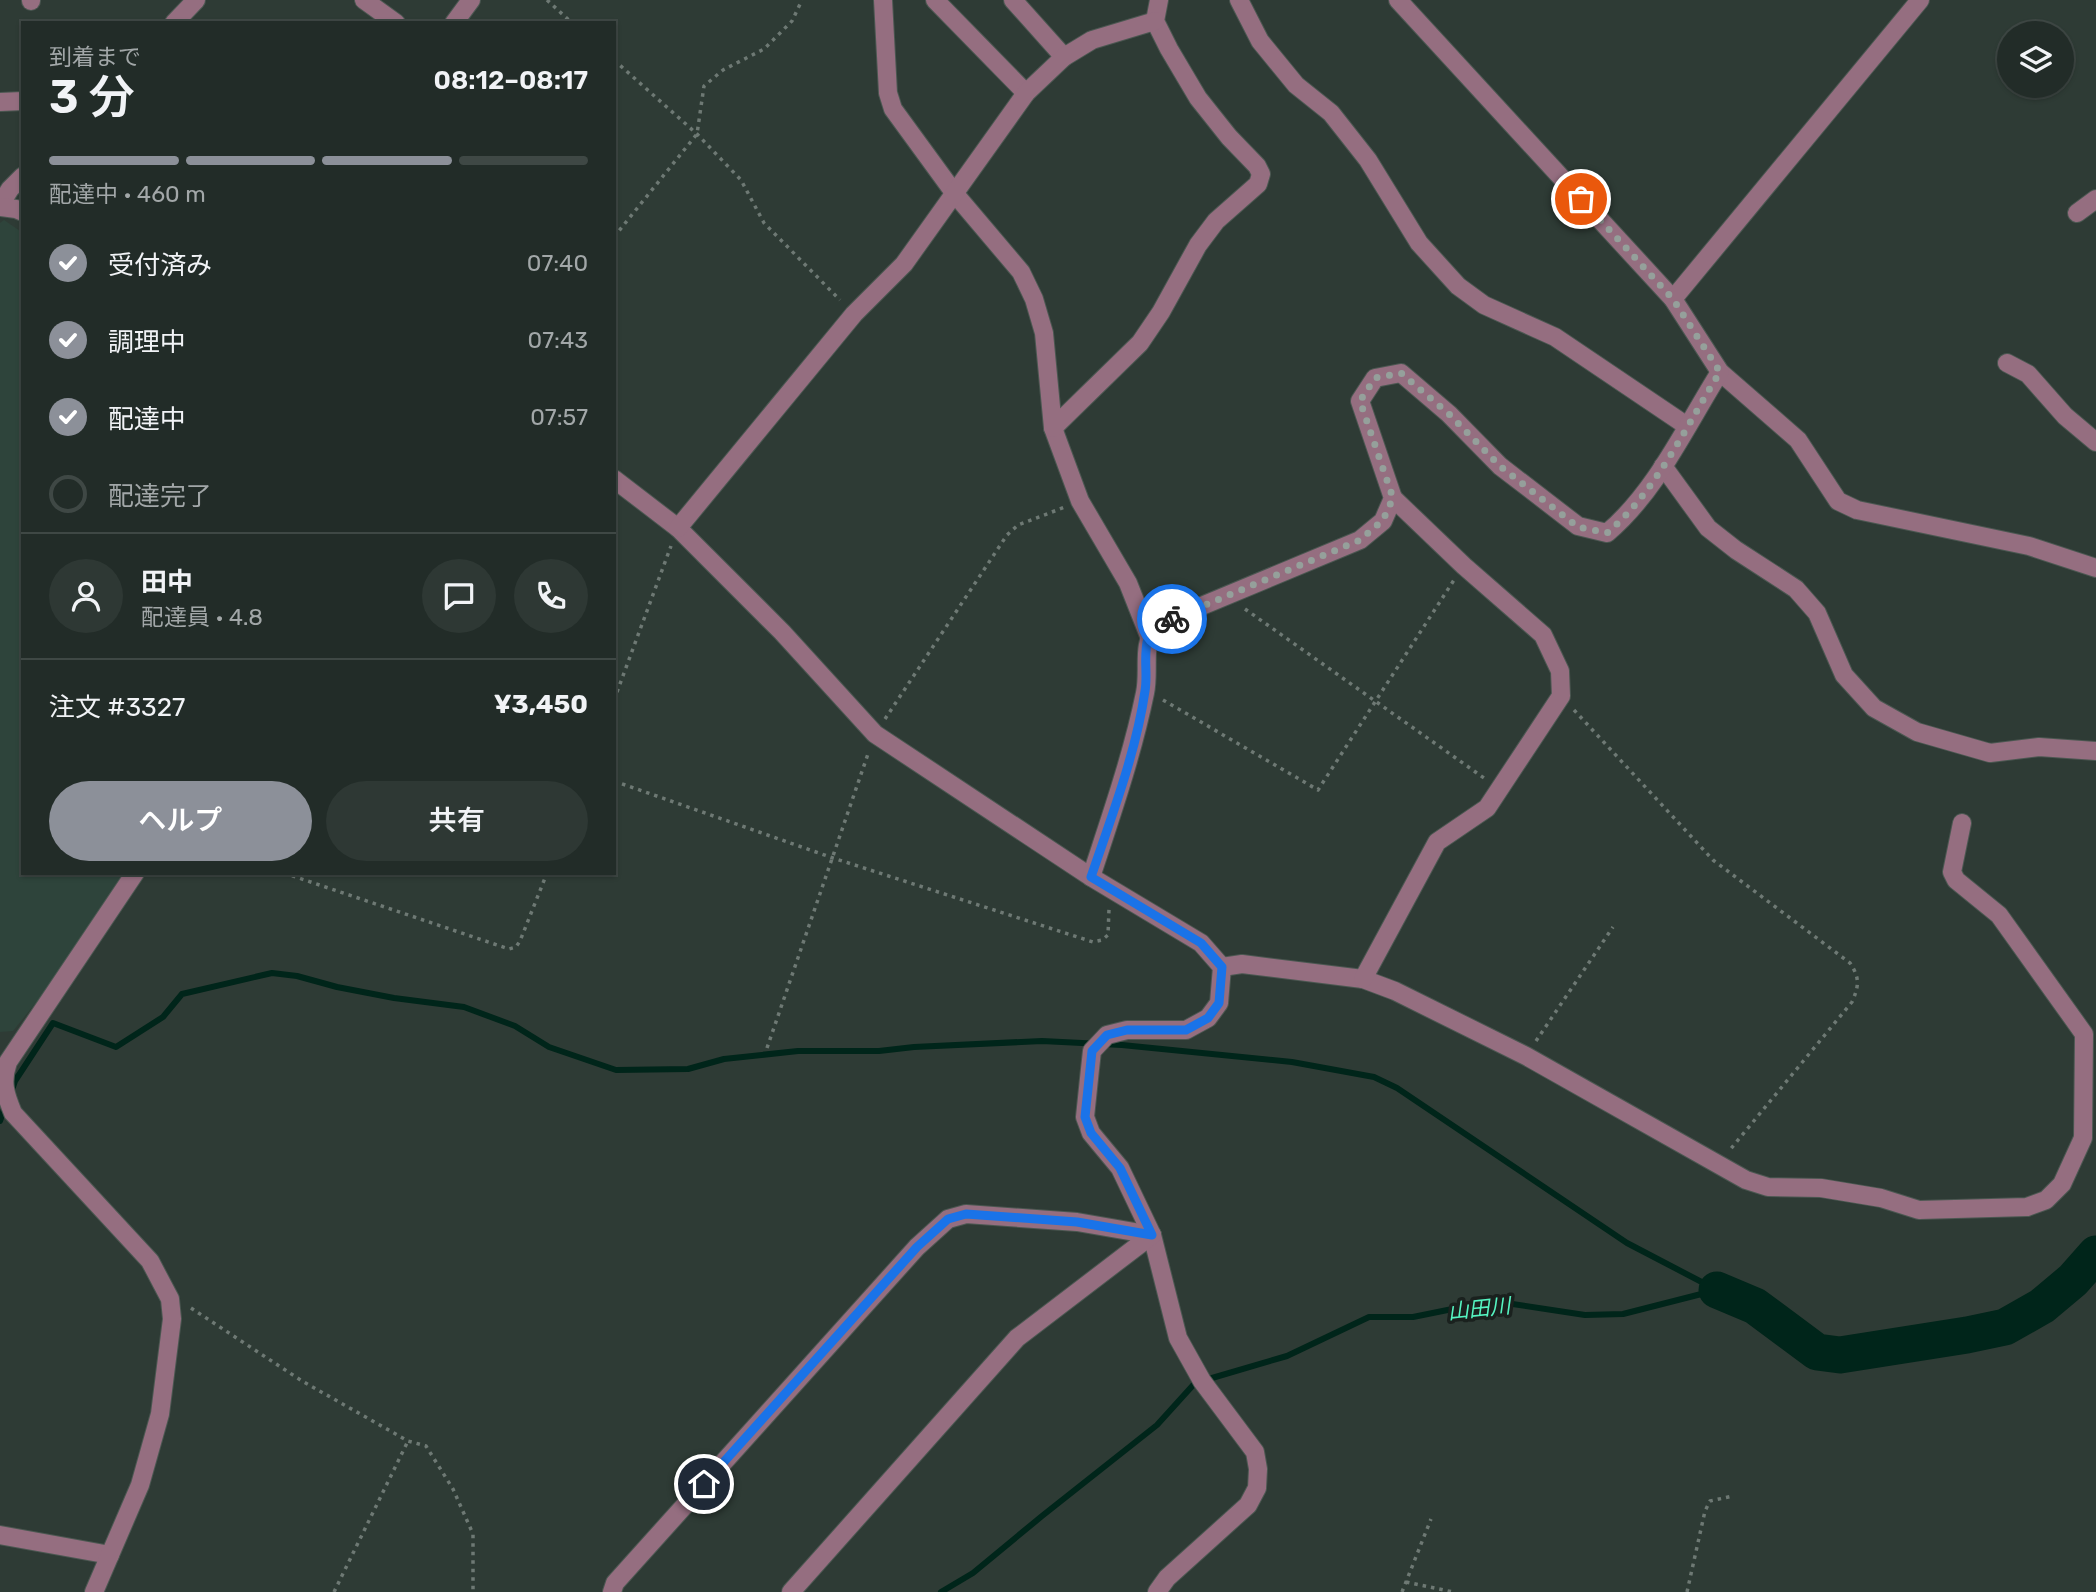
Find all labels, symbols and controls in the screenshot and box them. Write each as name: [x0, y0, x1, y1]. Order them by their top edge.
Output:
map controls: [1997, 21, 2074, 98]
button: layers: [1997, 21, 2074, 98]
text: 到着まで: [49, 43, 141, 71]
text: 08:12–08:17: [434, 65, 588, 96]
text: 3 分: [49, 70, 135, 125]
pin: [1551, 169, 1611, 229]
text: 配達中 · 460 m: [49, 180, 206, 208]
icon: bag: [1562, 180, 1600, 218]
icon: check: [49, 244, 87, 282]
text: 07:40: [527, 249, 588, 277]
text: 受付済み: [108, 250, 212, 281]
icon: check: [49, 321, 87, 359]
text: 07:43: [528, 326, 588, 354]
text: 調理中: [108, 327, 186, 358]
icon: check: [49, 398, 87, 436]
text: 07:57: [530, 403, 588, 431]
text: 配達中: [108, 404, 186, 435]
text: 配達完了: [108, 481, 212, 512]
button: person: [49, 559, 123, 633]
button: chat: [422, 559, 496, 633]
button: phone: [514, 559, 588, 633]
text: 田中: [141, 567, 193, 598]
courier: [1137, 584, 1207, 654]
icon: bike: [1153, 600, 1191, 638]
text: 配達員 · 4.8: [141, 603, 263, 631]
text: ¥3,450: [494, 689, 588, 720]
text: 注文 #3327: [49, 692, 185, 723]
button: ヘルプ: [49, 781, 312, 861]
button: 共有: [326, 781, 588, 861]
water label: 山田川: [1446, 1293, 1514, 1324]
pin: [674, 1454, 734, 1514]
icon: home: [685, 1465, 723, 1503]

